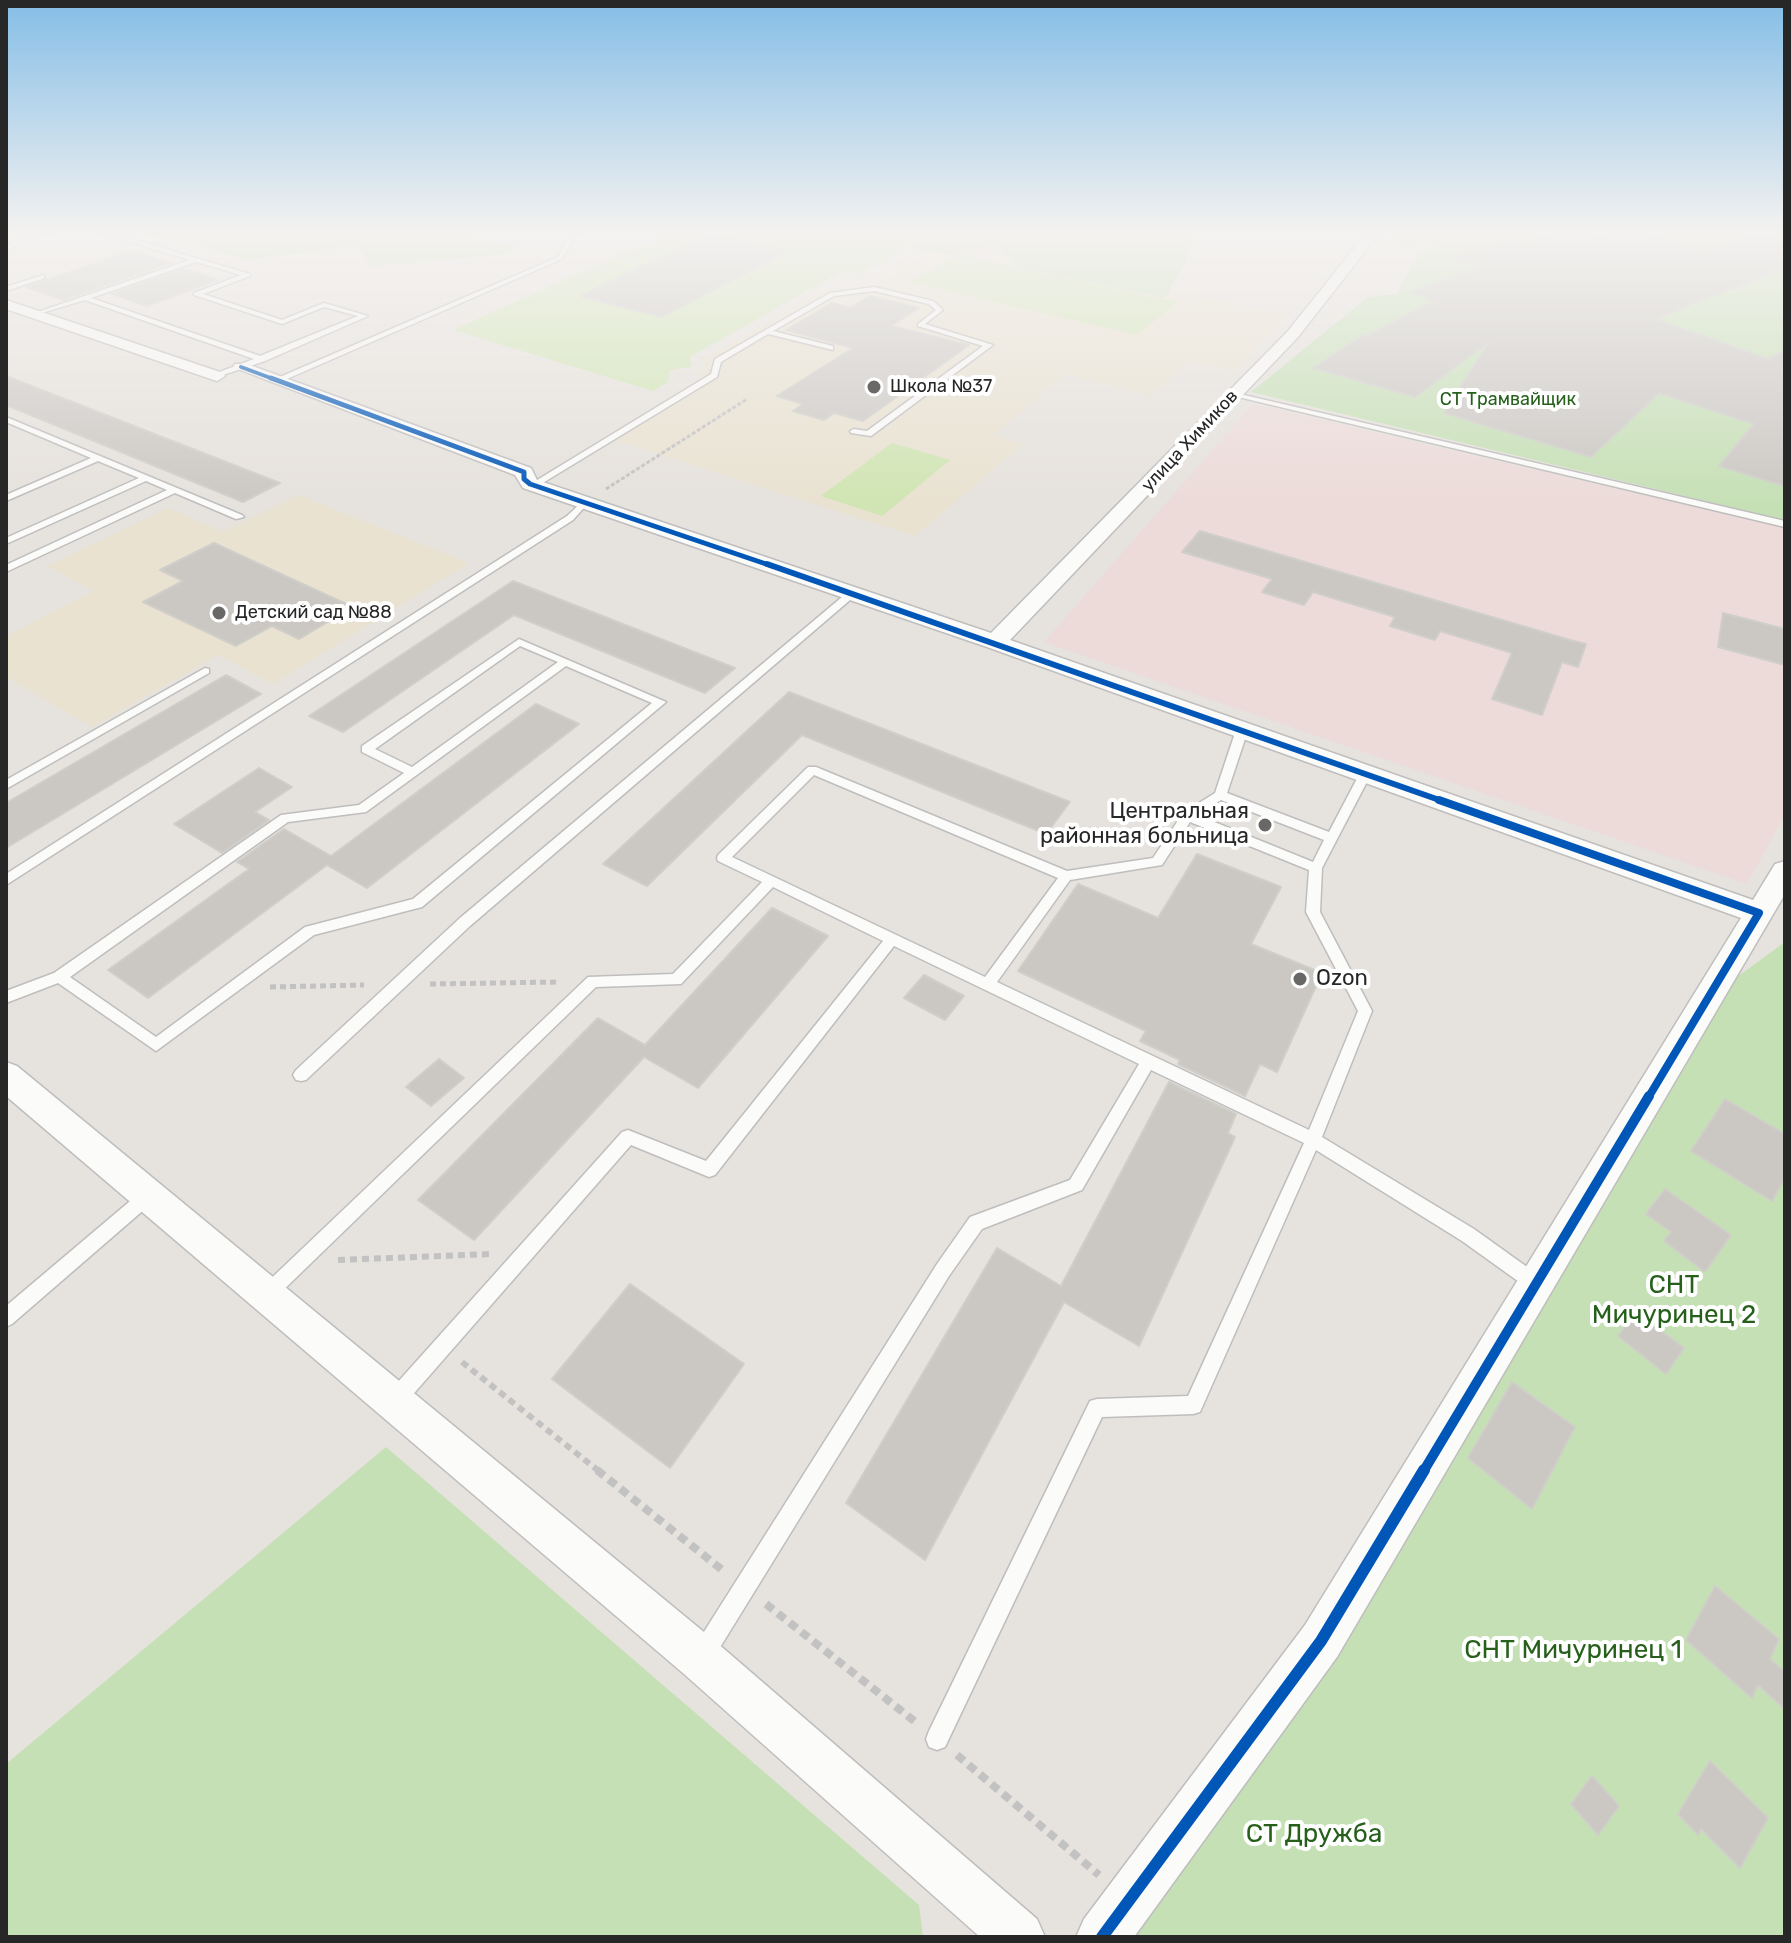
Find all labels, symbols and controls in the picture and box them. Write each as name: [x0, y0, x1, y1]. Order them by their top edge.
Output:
place label: Школа №37: [890, 376, 992, 398]
marker: Школа №37: [865, 378, 883, 396]
street label: улица Химиков: [1137, 386, 1243, 496]
park label: СТ Трамвайщик: [1440, 389, 1576, 411]
place label: Детский сад №88: [235, 602, 392, 624]
marker: Детский сад №88: [210, 604, 228, 622]
place label: Центральная районная больница: [1040, 799, 1249, 850]
marker: Центральная районная больница: [1256, 816, 1274, 834]
place label: Ozon: [1316, 966, 1368, 992]
marker: Ozon: [1291, 970, 1309, 988]
park label: СНТ Мичуринец 2: [1592, 1269, 1756, 1330]
park label: СНТ Мичуринец 1: [1464, 1634, 1682, 1666]
park label: СТ Дружба: [1246, 1818, 1382, 1850]

